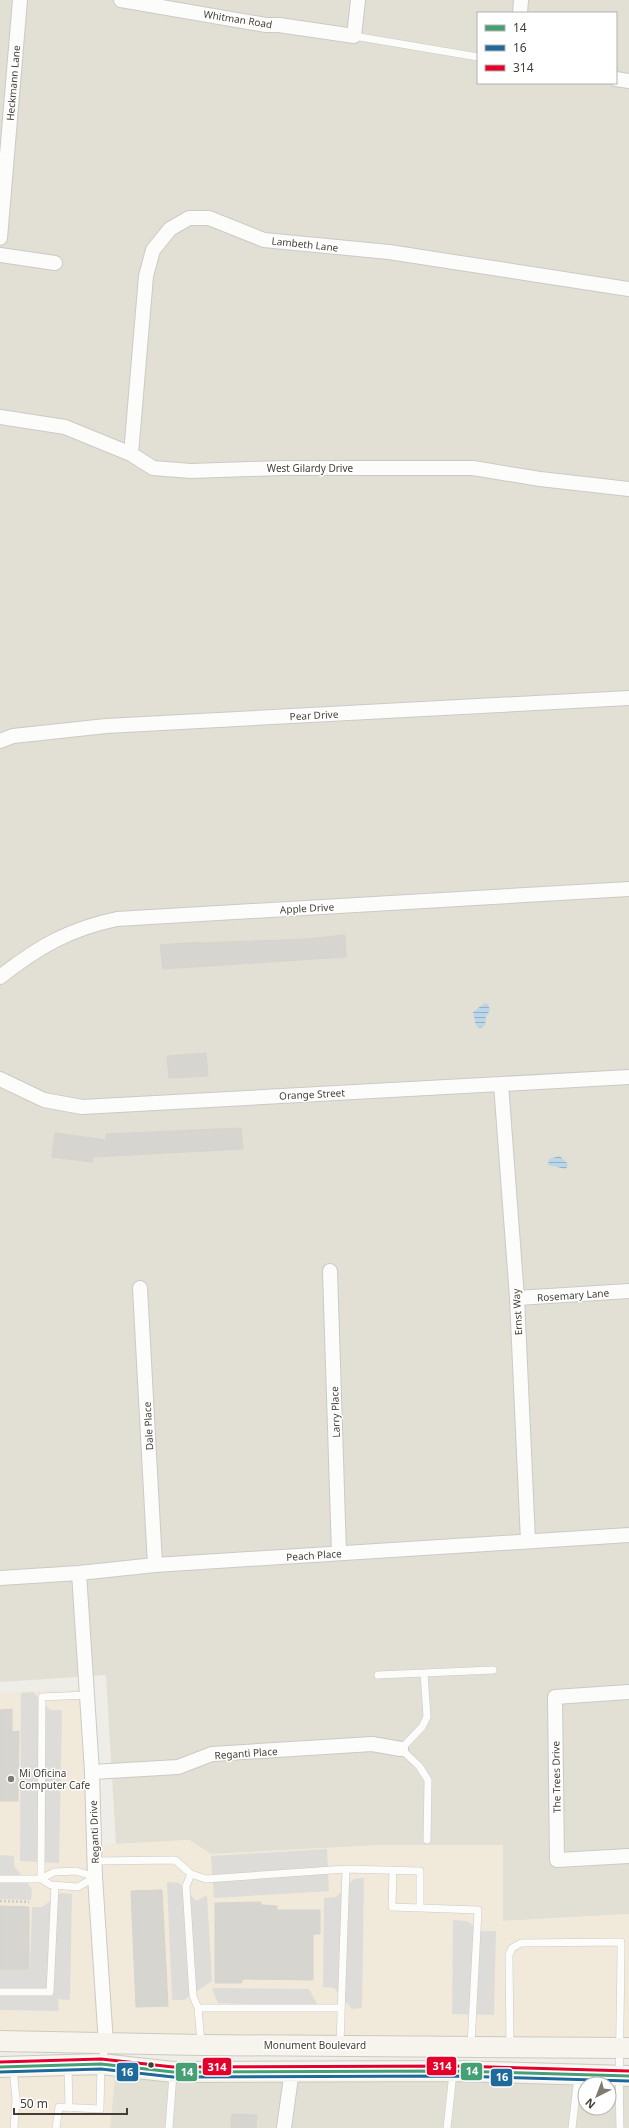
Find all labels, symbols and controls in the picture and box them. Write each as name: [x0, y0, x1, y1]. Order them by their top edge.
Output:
street label: Whitman Road: [203, 7, 273, 31]
legend: [477, 12, 617, 84]
text: 14: [513, 19, 527, 36]
text: 16: [513, 39, 527, 56]
street label: Heckmann Lane: [3, 44, 23, 121]
text: 314: [513, 59, 534, 76]
street label: Lambeth Lane: [271, 234, 339, 255]
street label: West Gilardy Drive: [267, 461, 354, 475]
street label: Pear Drive: [289, 707, 339, 723]
street label: Apple Drive: [280, 900, 335, 916]
street label: Orange Street: [279, 1085, 346, 1103]
street label: Rosemary Lane: [537, 1285, 610, 1305]
street label: Ernst Way: [509, 1287, 525, 1336]
street label: Larry Place: [327, 1386, 343, 1438]
street label: Dale Place: [140, 1401, 156, 1451]
street label: Peach Place: [286, 1546, 343, 1564]
street label: The Trees Drive: [548, 1740, 564, 1813]
street label: Reganti Place: [214, 1744, 278, 1762]
place label: Mi Oficina Computer Cafe: [19, 1766, 90, 1792]
marker: Mi Oficina Computer Cafe: [6, 1774, 16, 1784]
street label: Reganti Drive: [86, 1800, 102, 1864]
street label: Monument Boulevard: [264, 2038, 366, 2052]
line badge: 314: [426, 2056, 457, 2076]
line badge: 314: [202, 2057, 232, 2076]
text: 314: [433, 2058, 452, 2073]
text: 314: [208, 2059, 227, 2074]
unlabelled marker: [146, 2060, 156, 2070]
line badge: 16: [116, 2062, 139, 2082]
line badge: 14: [175, 2062, 198, 2082]
line badge: 14: [460, 2062, 483, 2081]
text: 14: [466, 2063, 479, 2078]
text: 16: [121, 2064, 133, 2079]
text: 14: [181, 2064, 194, 2079]
line badge: 16: [490, 2068, 513, 2087]
text: 16: [496, 2069, 508, 2084]
north arrow: [577, 2076, 617, 2116]
scale bar: [14, 2090, 127, 2116]
text: 50 m: [20, 2095, 48, 2112]
text: N: [582, 2095, 598, 2112]

